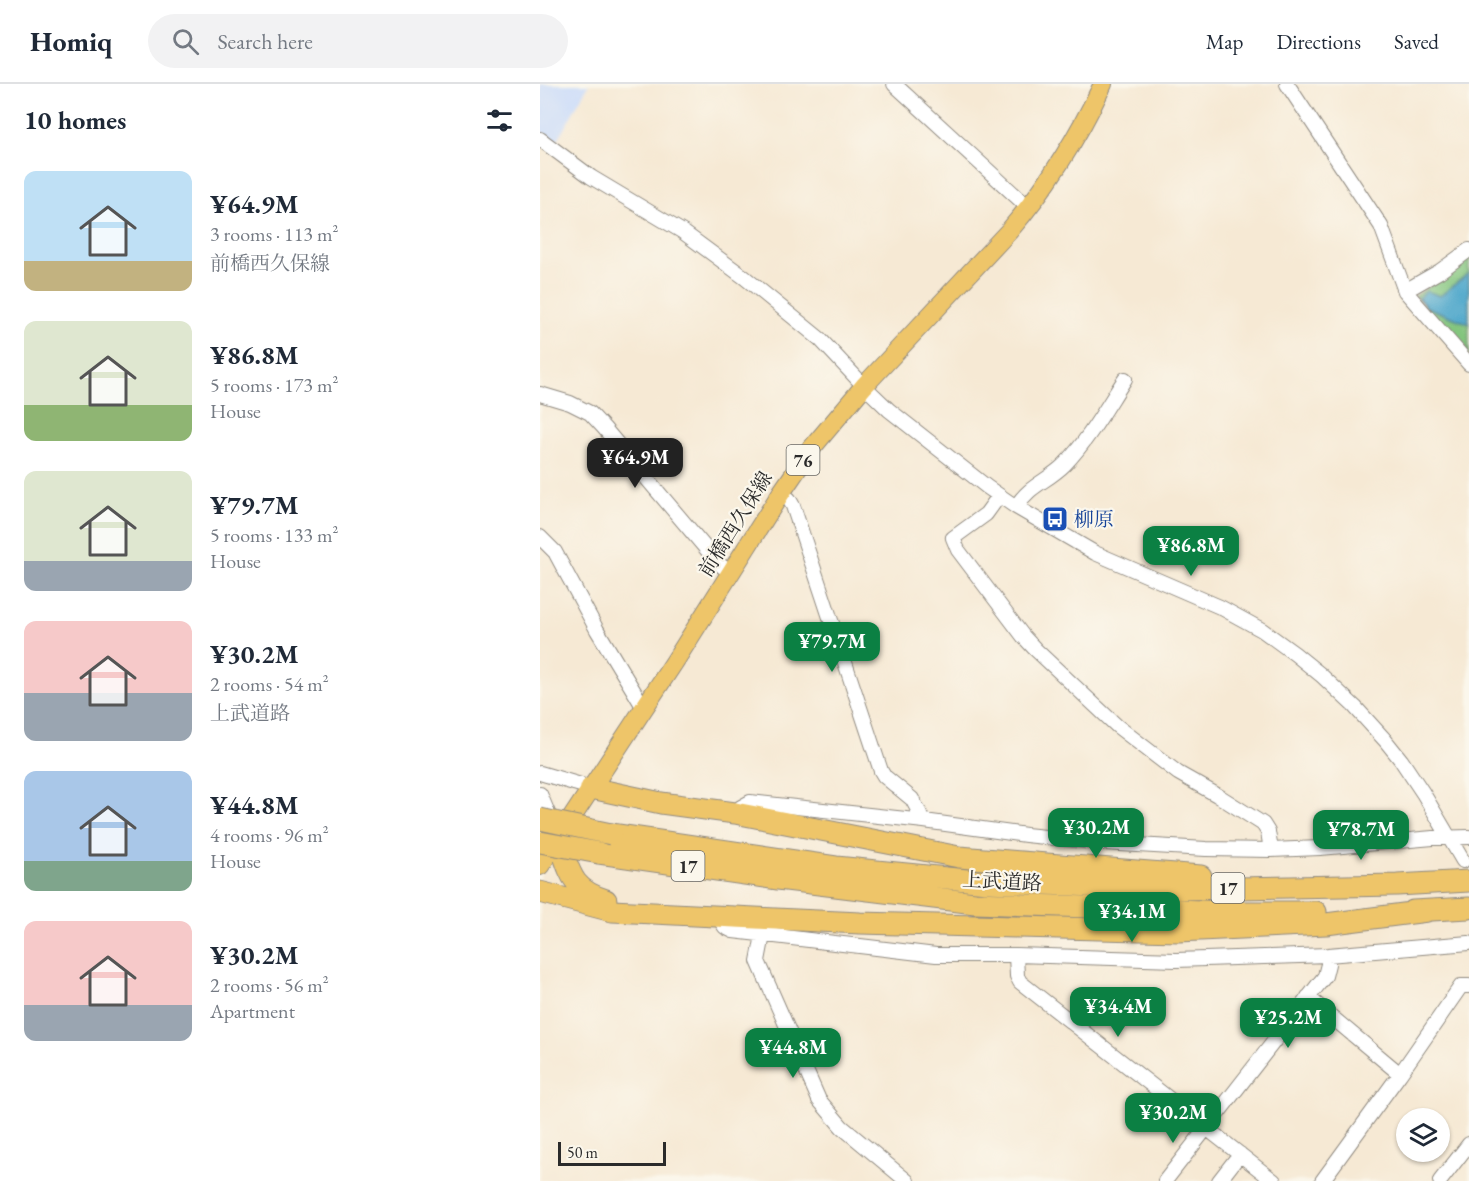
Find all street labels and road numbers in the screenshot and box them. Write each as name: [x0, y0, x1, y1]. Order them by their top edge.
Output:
road number: 76: [786, 445, 820, 475]
street label: 前橋西久保線: [692, 466, 778, 582]
road number: 17: [672, 851, 704, 881]
street label: 上武道路: [961, 866, 1043, 896]
road number: 17: [1212, 873, 1244, 903]

